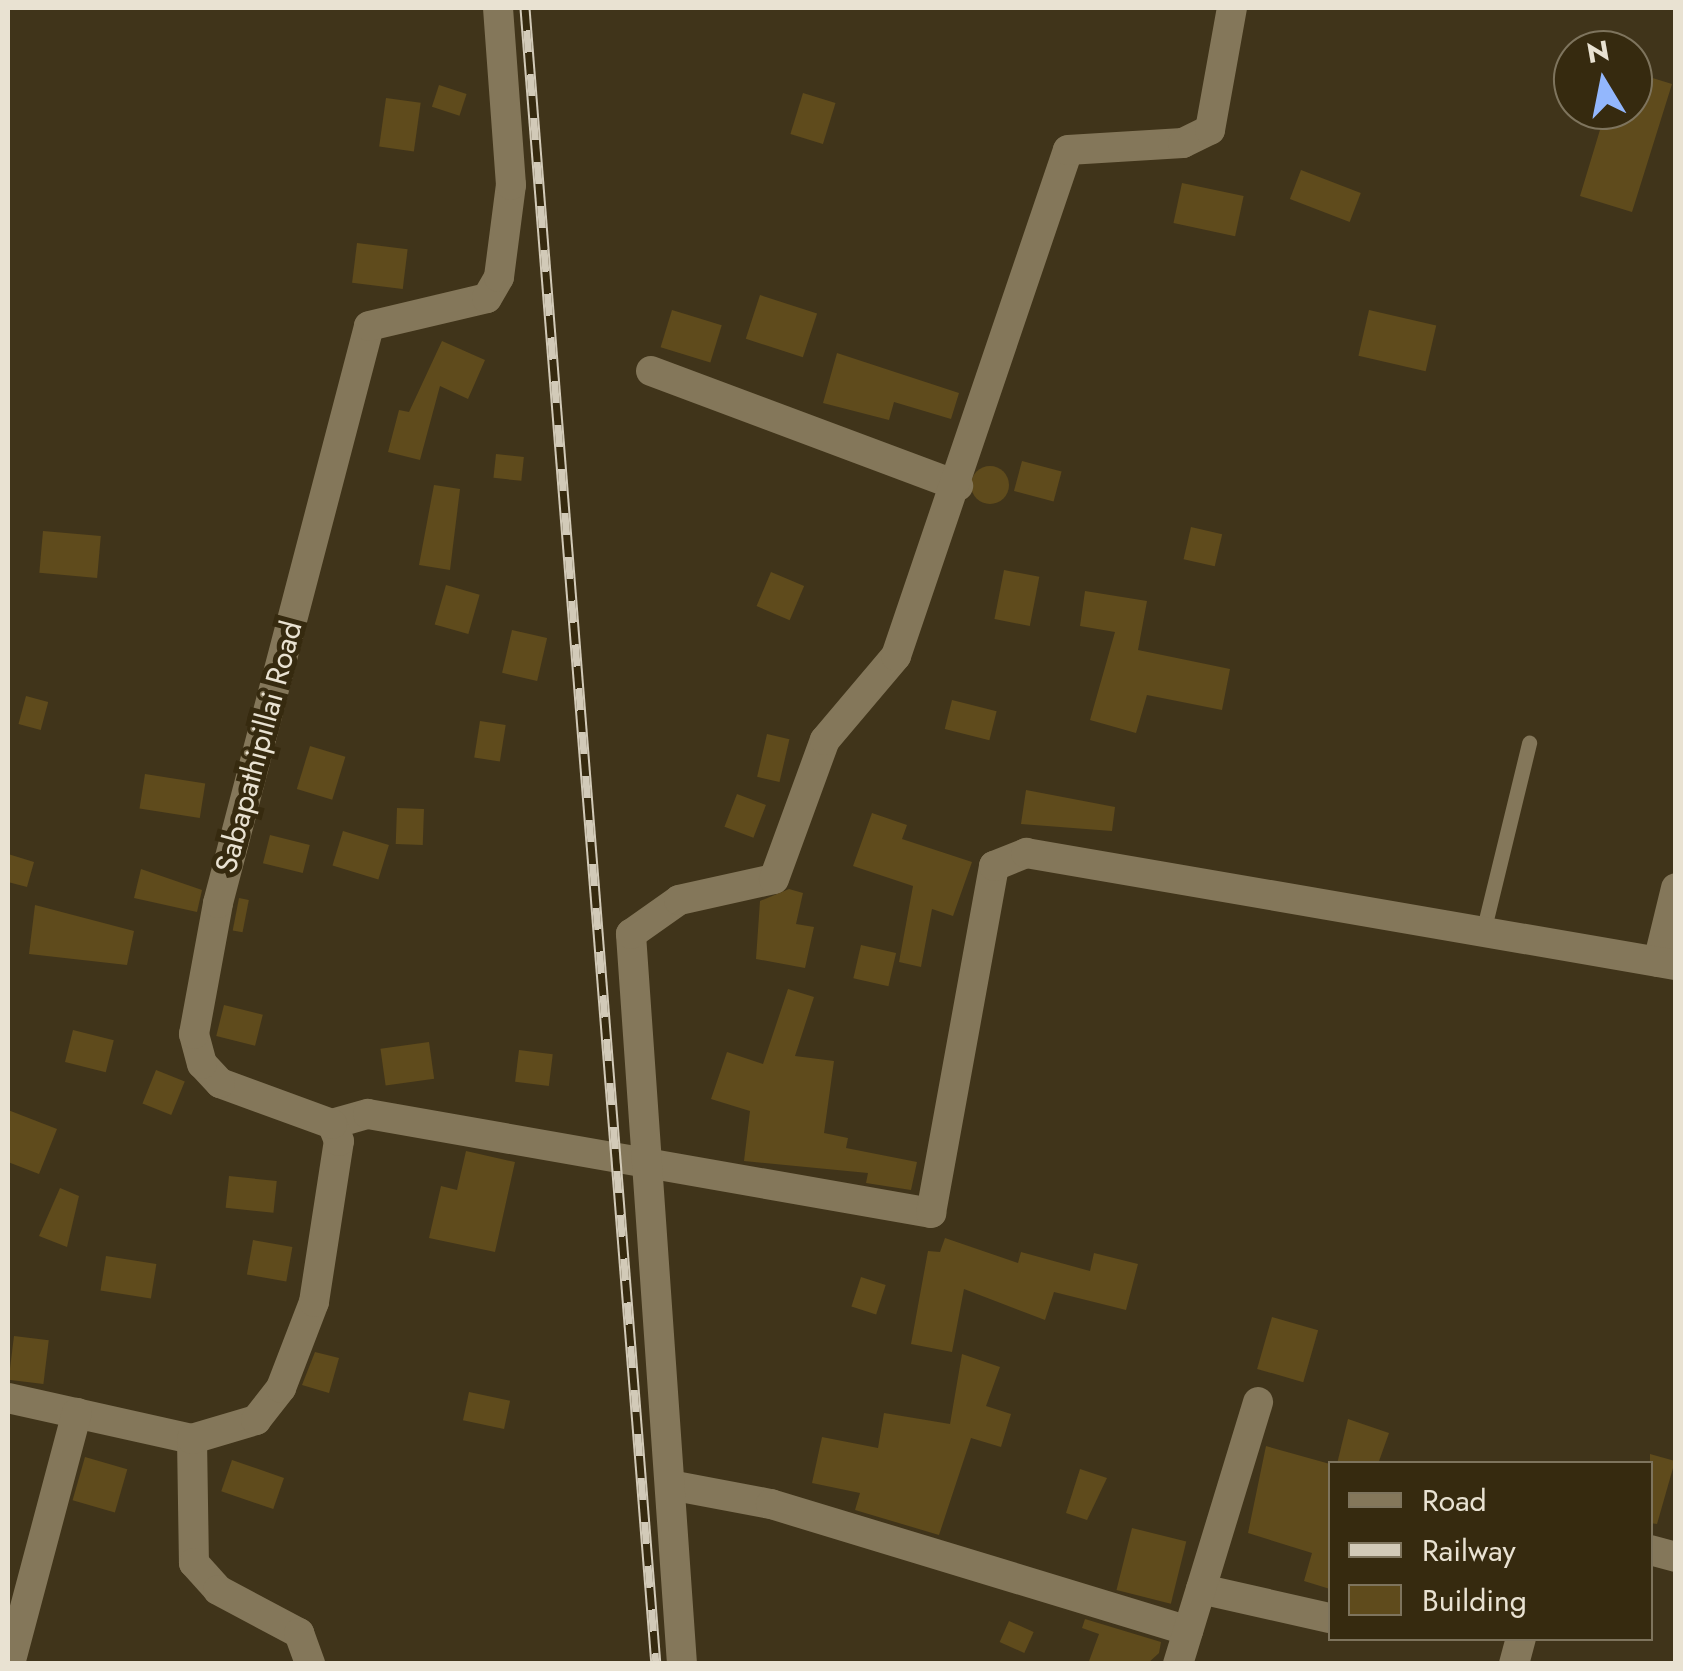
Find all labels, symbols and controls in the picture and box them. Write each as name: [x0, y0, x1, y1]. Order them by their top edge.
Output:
north arrow: [1553, 30, 1653, 130]
text: N: [1584, 30, 1613, 74]
street label: Sabapathipillai Road: [208, 617, 310, 877]
legend: [1328, 1461, 1653, 1641]
text: Road: [1422, 1479, 1487, 1522]
text: Railway: [1422, 1529, 1516, 1572]
text: Building: [1422, 1579, 1527, 1622]

